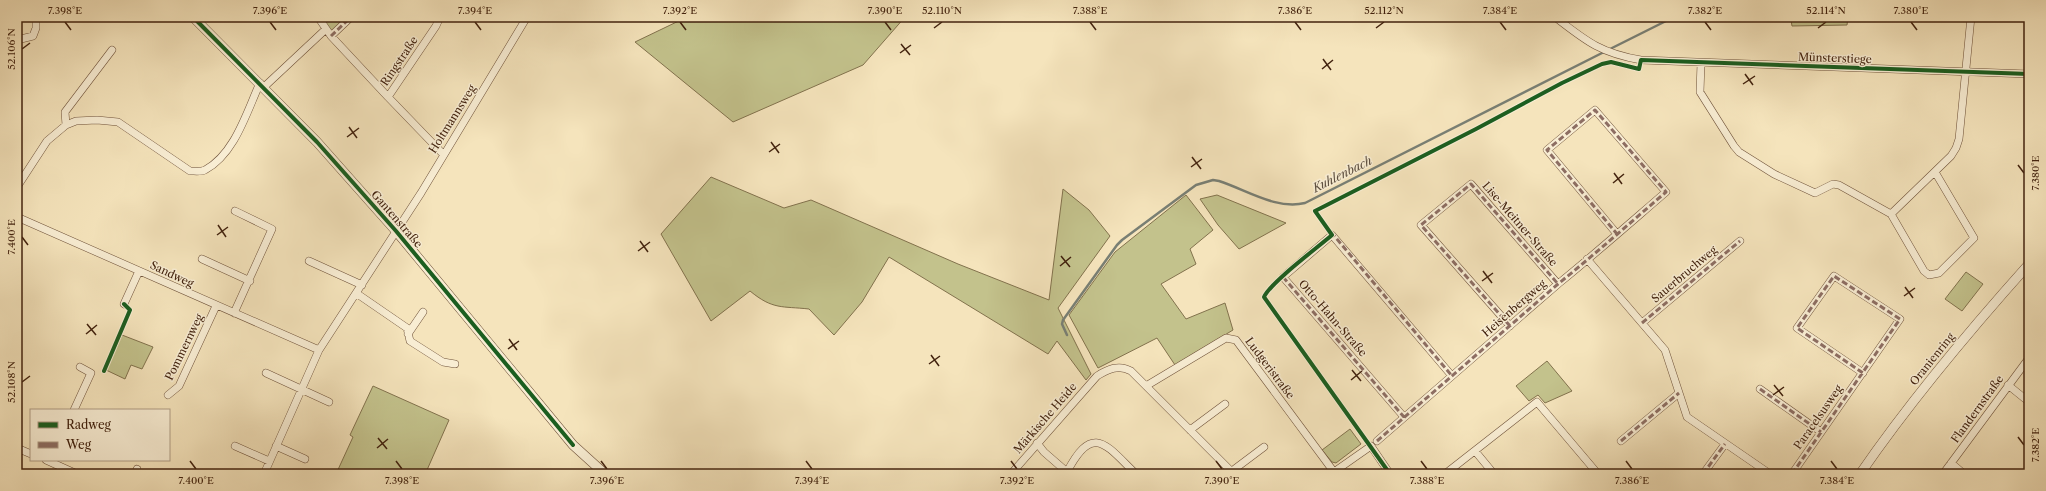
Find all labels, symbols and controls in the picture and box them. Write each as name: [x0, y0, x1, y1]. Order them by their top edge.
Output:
text: 7.398°E: [48, 4, 82, 17]
text: 7.396°E: [253, 4, 287, 17]
text: 7.394°E: [458, 4, 492, 17]
text: 7.392°E: [663, 4, 697, 17]
text: 7.390°E: [868, 4, 903, 17]
text: 52.110°N: [922, 4, 962, 17]
text: 7.388°E: [1073, 4, 1107, 17]
text: 7.386°E: [1278, 4, 1312, 17]
text: 52.112°N: [1364, 4, 1404, 17]
text: 7.384°E: [1483, 4, 1517, 17]
text: 7.382°E: [1688, 4, 1722, 17]
text: 52.114°N: [1806, 4, 1846, 17]
text: 7.380°E: [1893, 4, 1929, 17]
text: 52.106°N: [5, 28, 18, 70]
street label: Ringstraße: [377, 34, 421, 88]
street label: Münsterstiege: [1798, 50, 1872, 66]
street label: Holtmannsweg: [425, 82, 479, 156]
water label: Kuhlenbach: [1309, 153, 1374, 196]
text: 7.380°E: [2029, 155, 2042, 191]
street label: Lise-Meitner-Straße: [1479, 179, 1561, 269]
street label: Gantenstraße: [368, 188, 426, 250]
text: 7.400°E: [5, 219, 18, 255]
street label: Sauerbruchweg: [1648, 242, 1720, 305]
street label: Sandweg: [148, 258, 196, 290]
street label: Heisenbergweg: [1479, 276, 1549, 340]
street label: Otto-Hahn-Straße: [1296, 277, 1370, 359]
street label: Pommernweg: [162, 311, 206, 383]
street label: Oranienring: [1907, 330, 1958, 388]
street label: Ludgeristraße: [1242, 334, 1298, 402]
text: 52.108°N: [5, 361, 18, 403]
street label: Flandernstraße: [1948, 372, 2006, 446]
street label: Märkische Heide: [1010, 380, 1080, 456]
street label: Paracelsusweg: [1791, 382, 1846, 452]
legend: [30, 409, 170, 461]
text: Radweg: [66, 417, 112, 432]
text: 7.382°E: [2029, 428, 2042, 462]
text: Weg: [65, 437, 92, 452]
text: 7.400°E: [178, 474, 214, 487]
text: 7.398°E: [385, 474, 419, 487]
text: 7.396°E: [590, 474, 624, 487]
text: 7.394°E: [795, 474, 829, 487]
text: 7.392°E: [1000, 474, 1034, 487]
text: 7.390°E: [1205, 474, 1240, 487]
text: 7.388°E: [1410, 474, 1444, 487]
text: 7.386°E: [1615, 474, 1649, 487]
text: 7.384°E: [1820, 474, 1854, 487]

